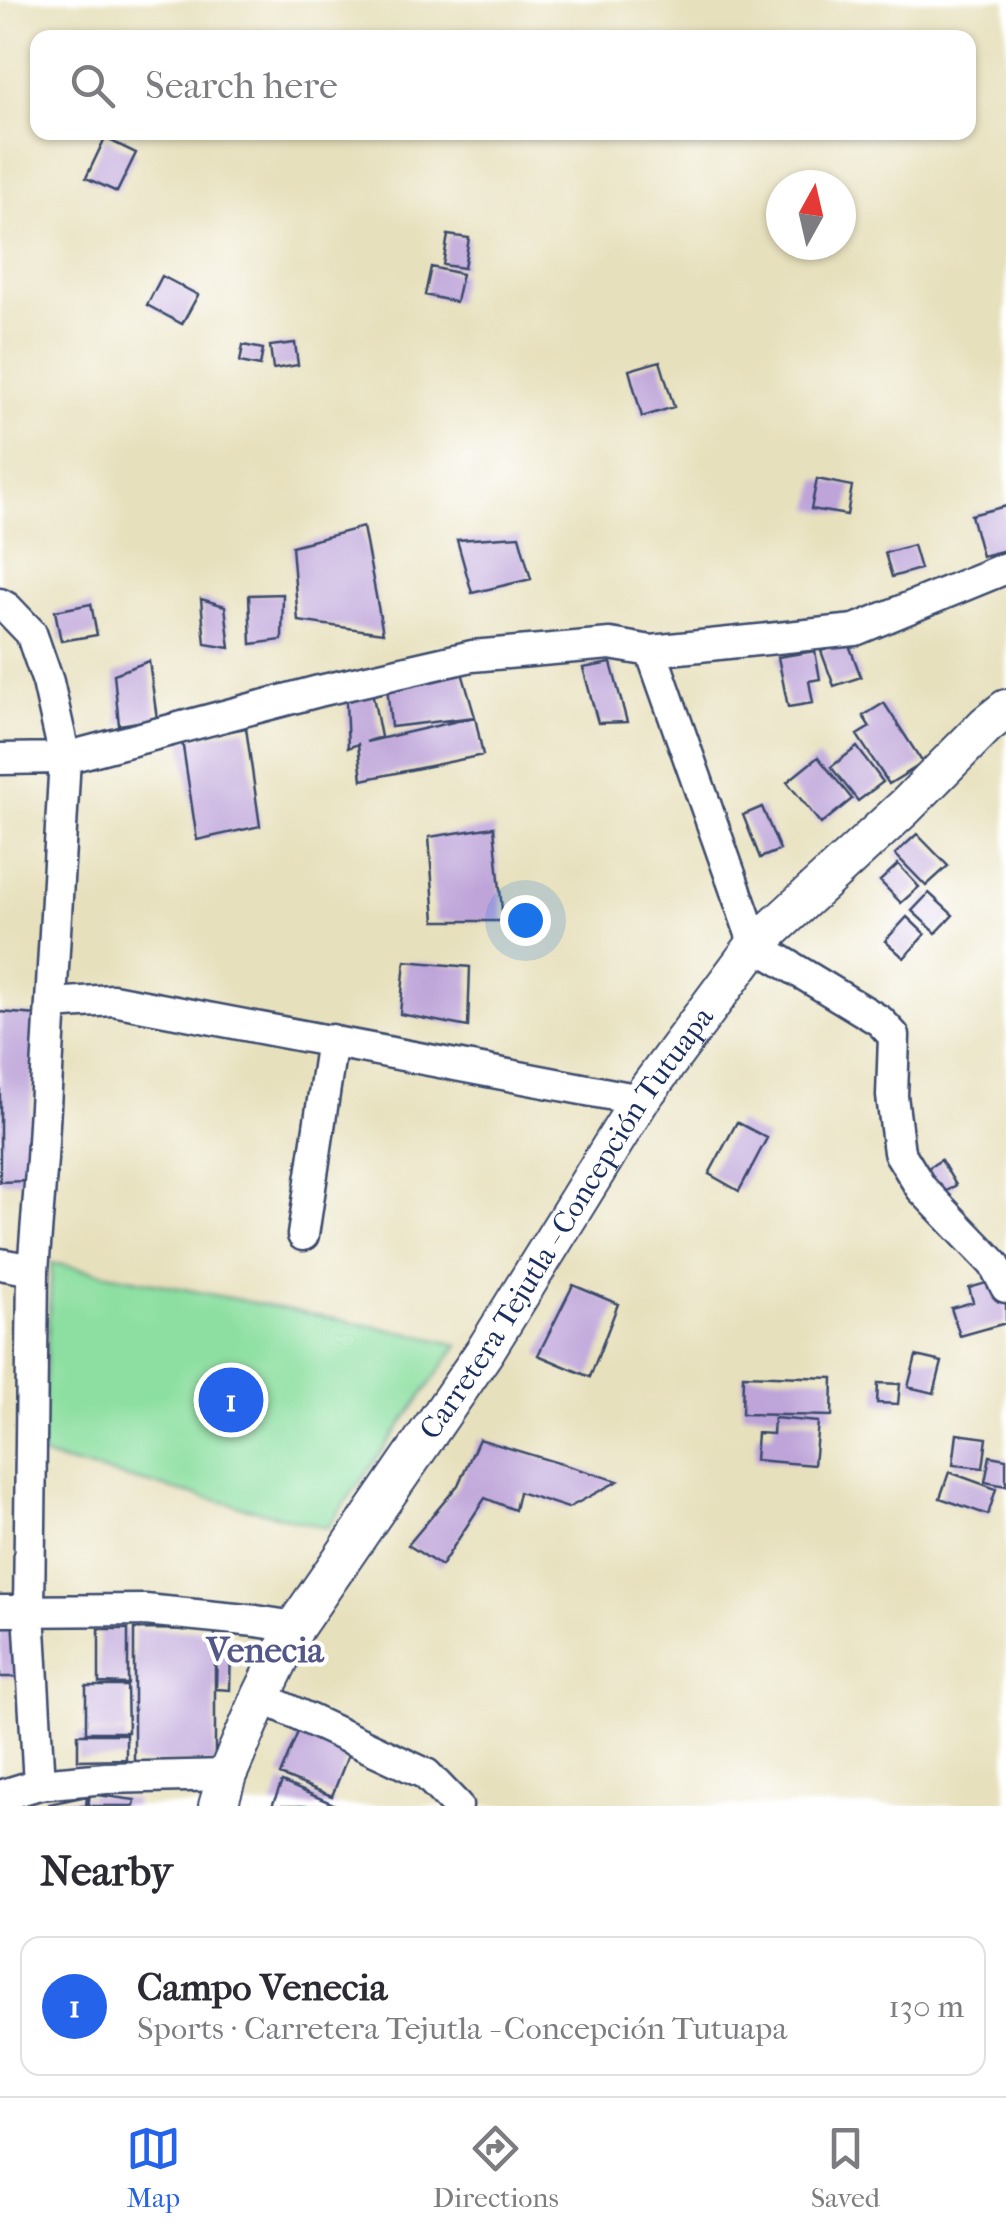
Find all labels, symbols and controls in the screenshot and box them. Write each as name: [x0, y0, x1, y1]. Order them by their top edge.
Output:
search box: [30, 30, 976, 140]
icon: search: [65, 58, 120, 113]
text: Search here: [145, 63, 338, 108]
north arrow: [766, 170, 856, 260]
your location: [500, 895, 551, 946]
street label: Carretera Tejutla - Concepción Tutuapa: [412, 999, 721, 1446]
pin: 1: [198, 1362, 264, 1438]
district label: Venecia: [205, 1630, 325, 1671]
text: Nearby: [40, 1847, 172, 1896]
text: Campo Venecia: [137, 1965, 387, 2010]
text: 1: [69, 1988, 80, 2025]
text: 130 m: [888, 1988, 964, 2025]
text: Sports · Carretera Tejutla - Concepción Tutuapa: [137, 2010, 787, 2047]
tab: Map: [126, 2121, 181, 2214]
tab: Directions: [433, 2121, 559, 2214]
tab: Saved: [811, 2121, 880, 2214]

